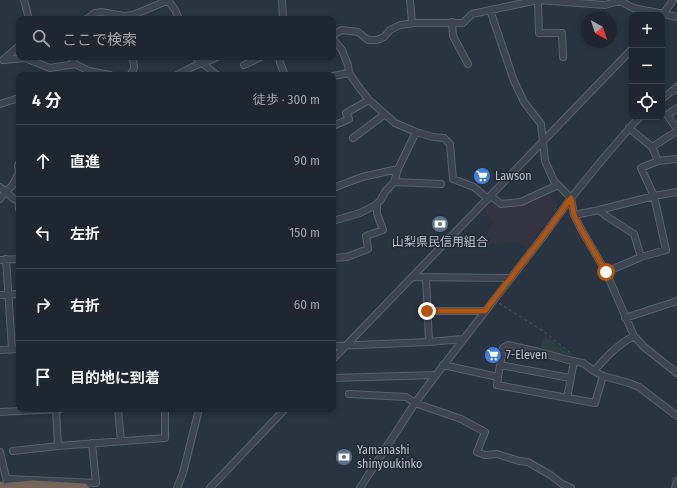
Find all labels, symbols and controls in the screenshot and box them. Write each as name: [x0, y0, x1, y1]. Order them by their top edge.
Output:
north arrow: [581, 12, 617, 48]
map controls: [629, 12, 665, 120]
button: +: [629, 12, 665, 48]
search box: [16, 16, 336, 60]
icon: search: [30, 27, 52, 49]
text: ここで検索: [62, 31, 137, 49]
button: −: [629, 48, 665, 84]
button: locate: [629, 84, 665, 120]
text: 4 分: [32, 90, 61, 111]
text: 徒歩 · 300 m: [253, 92, 320, 107]
icon: ahead: [32, 150, 54, 172]
text: 直進: [70, 153, 100, 171]
text: 90 m: [294, 153, 320, 168]
supermarket icon: Lawson: [472, 166, 492, 186]
place label: Lawson: [495, 169, 532, 183]
bank icon: 山梨県民信用組合: [430, 214, 450, 234]
icon: left: [32, 222, 54, 244]
text: 左折: [70, 225, 100, 243]
text: 150 m: [289, 225, 320, 240]
place label: 山梨県民信用組合: [392, 235, 488, 249]
route start: [597, 263, 615, 281]
icon: right: [32, 294, 54, 316]
text: 右折: [70, 297, 100, 315]
text: 60 m: [294, 297, 320, 312]
route end: [418, 302, 436, 320]
supermarket icon: 7-Eleven: [483, 345, 503, 365]
place label: 7-Eleven: [506, 348, 547, 362]
icon: arrive: [32, 366, 54, 388]
text: 目的地に到着: [70, 369, 160, 387]
place label: Yamanashi shinyoukinko: [357, 443, 422, 471]
bank icon: Yamanashi shinyoukinko: [334, 447, 354, 467]

